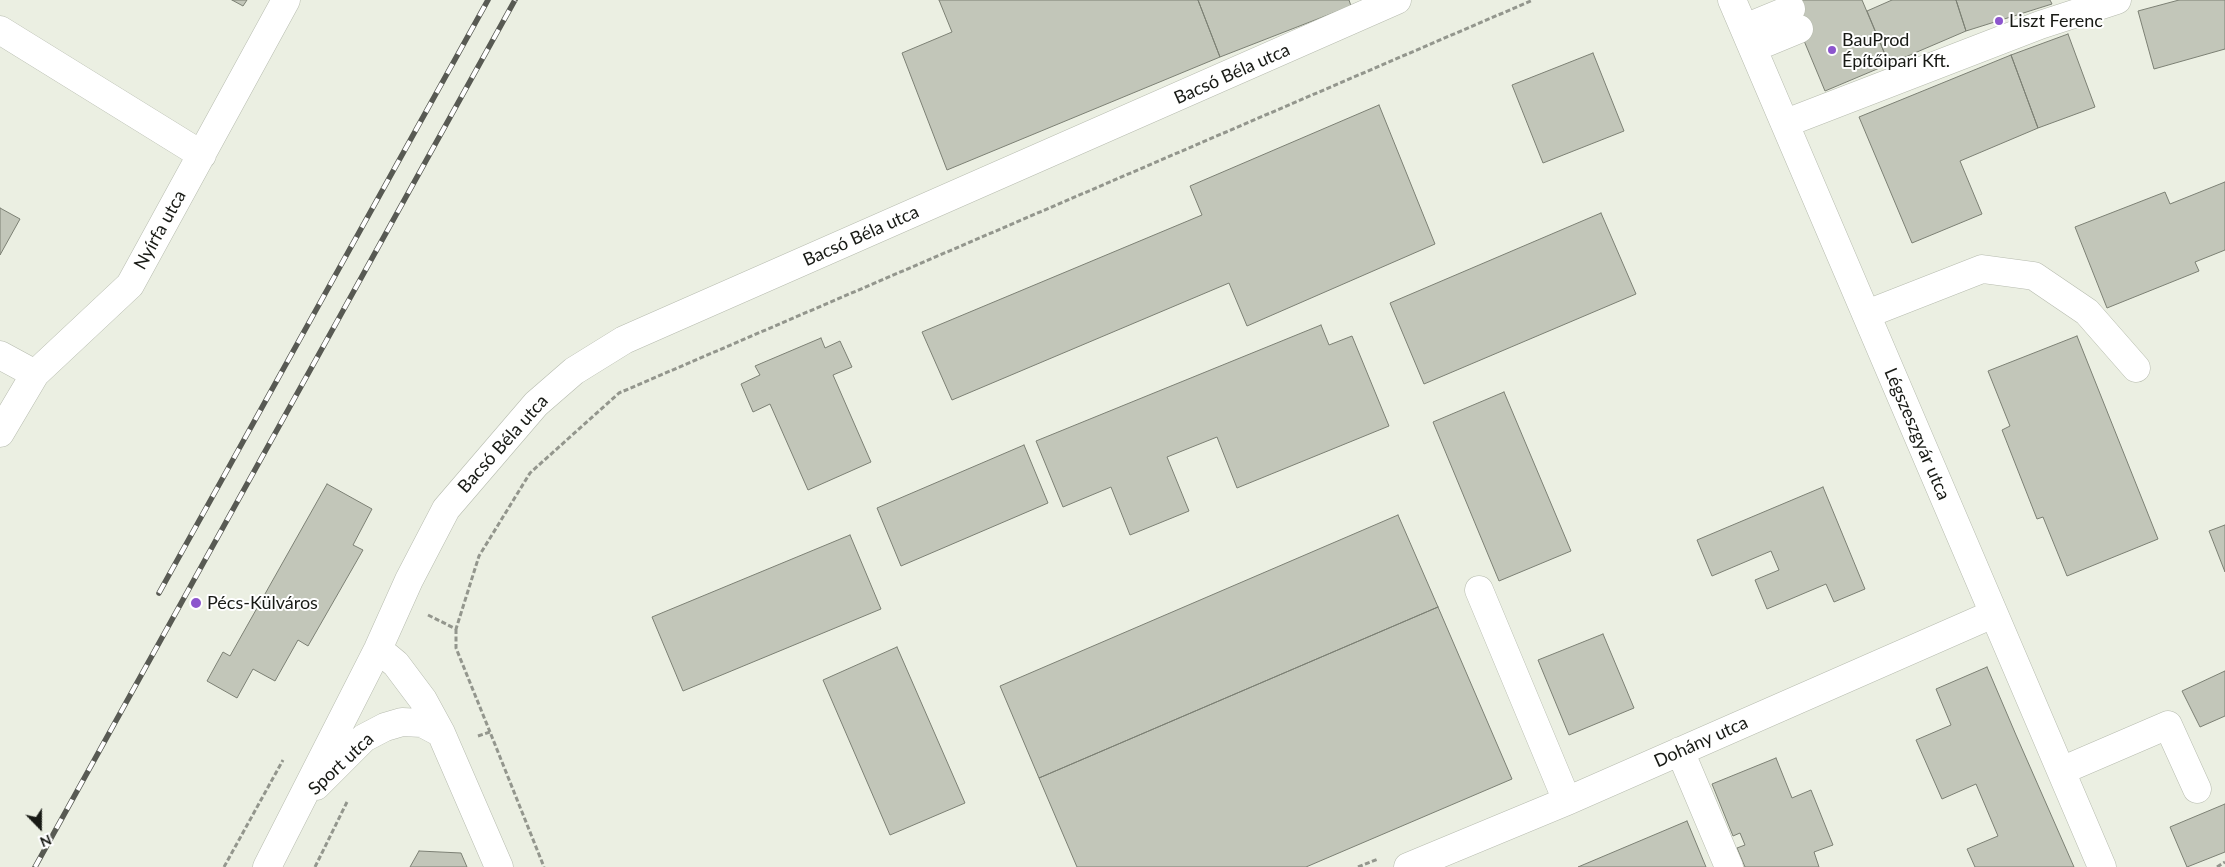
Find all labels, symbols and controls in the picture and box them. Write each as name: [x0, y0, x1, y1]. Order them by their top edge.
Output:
place label: Liszt Ferenc: [2009, 10, 2103, 32]
marker: Liszt Ferenc: [1993, 15, 2005, 27]
place label: BauProd Építőipari Kft.: [1842, 29, 1950, 72]
street label: Bacsó Béla utca: [1171, 39, 1293, 109]
marker: BauProd Építőipari Kft.: [1826, 44, 1838, 56]
street label: Nyírfa utca: [129, 187, 191, 273]
street label: Bacsó Béla utca: [800, 201, 922, 271]
street label: Légszeszgyár utca: [1879, 365, 1955, 503]
street label: Bacsó Béla utca: [453, 391, 553, 497]
place label: Pécs-Külváros: [207, 592, 318, 614]
marker: Pécs-Külváros: [189, 596, 203, 610]
street label: Dohány utca: [1651, 712, 1751, 772]
street label: Sport utca: [304, 728, 378, 800]
north arrow: [15, 802, 65, 852]
text: N: [38, 831, 54, 851]

